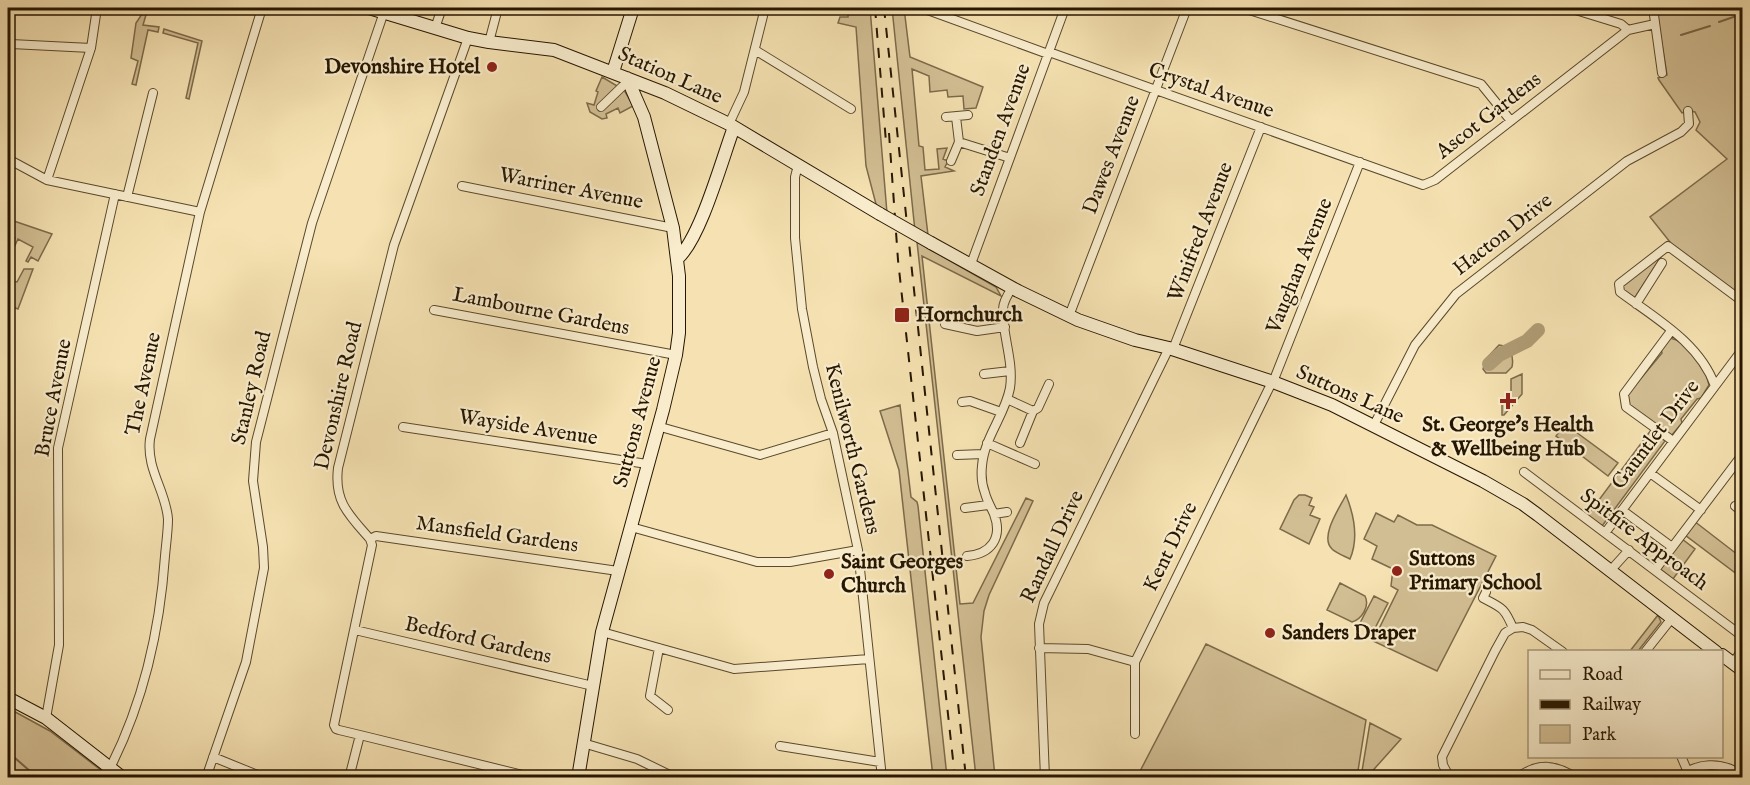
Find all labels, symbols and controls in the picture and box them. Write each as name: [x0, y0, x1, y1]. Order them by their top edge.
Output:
street label: Station Lane: [614, 41, 727, 111]
place label: Devonshire Hotel: [324, 54, 481, 81]
street label: Crystal Avenue: [1145, 57, 1278, 125]
marker: Devonshire Hotel: [485, 60, 499, 74]
street label: Standen Avenue: [965, 60, 1038, 200]
street label: Ascot Gardens: [1430, 66, 1547, 166]
street label: Dawes Avenue: [1077, 91, 1147, 218]
street label: Winifred Avenue: [1162, 158, 1240, 306]
street label: Warriner Avenue: [497, 162, 646, 216]
street label: Hacton Drive: [1448, 187, 1559, 282]
street label: Vaughan Avenue: [1260, 194, 1340, 339]
street label: Lambourne Gardens: [450, 282, 632, 342]
place label: Hornchurch: [916, 302, 1024, 329]
marker: Hornchurch: [893, 306, 911, 324]
street label: Devonshire Road: [309, 318, 369, 473]
street label: Stanley Road: [226, 328, 278, 448]
street label: The Avenue: [120, 330, 168, 438]
street label: Bruce Avenue: [29, 336, 79, 459]
street label: Suttons Avenue: [608, 353, 669, 490]
street label: Suttons Lane: [1292, 359, 1408, 431]
street label: Kenilworth Gardens: [818, 361, 886, 537]
street label: Gauntlet Drive: [1606, 374, 1706, 495]
marker: St. George's Health & Wellbeing Hub: [1499, 392, 1517, 410]
street label: Wayside Avenue: [457, 404, 600, 452]
place label: St. George's Health & Wellbeing Hub: [1422, 412, 1595, 463]
street label: Spitfire Approach: [1574, 483, 1714, 597]
street label: Randall Drive: [1015, 486, 1091, 608]
street label: Kent Drive: [1138, 497, 1204, 596]
street label: Mansfield Gardens: [414, 510, 580, 560]
place label: Suttons Primary School: [1409, 546, 1543, 597]
place label: Saint Georges Church: [841, 549, 963, 600]
marker: Suttons Primary School: [1390, 564, 1404, 578]
marker: Saint Georges Church: [822, 567, 836, 581]
street label: Bedford Gardens: [402, 611, 554, 671]
place label: Sanders Draper: [1282, 620, 1416, 647]
marker: Sanders Draper: [1263, 626, 1277, 640]
legend: [1528, 650, 1723, 758]
text: Road: [1582, 664, 1623, 687]
text: Railway: [1582, 694, 1641, 717]
text: Park: [1582, 724, 1617, 747]

